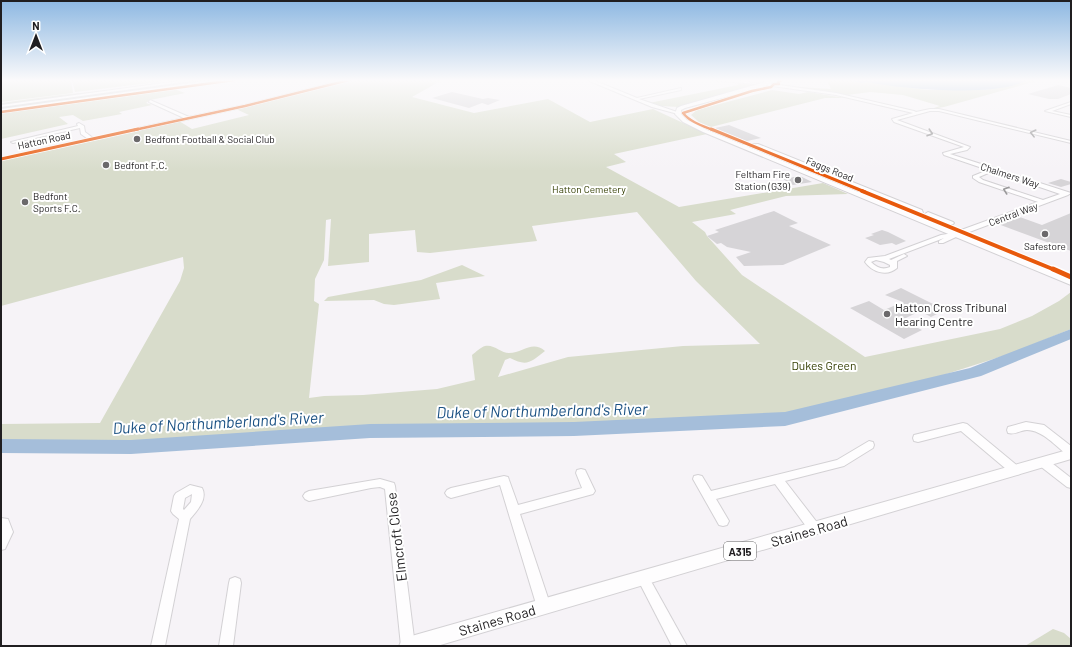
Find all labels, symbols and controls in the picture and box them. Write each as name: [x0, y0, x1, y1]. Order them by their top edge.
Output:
north arrow: [16, 16, 56, 56]
text: N: [32, 19, 40, 32]
one-way arrow: [926, 128, 933, 137]
street label: Hatton Road: [16, 129, 72, 151]
one-way arrow: [1030, 129, 1037, 138]
place label: Bedfont Football & Social Club: [145, 133, 275, 145]
marker: Bedfont Football & Social Club: [132, 134, 142, 144]
street label: Faggs Road: [805, 154, 855, 184]
place label: Bedfont F.C.: [114, 159, 167, 171]
marker: Bedfont F.C.: [101, 160, 111, 170]
street label: Chalmers Way: [979, 160, 1041, 190]
place label: Feltham Fire Station (G39): [735, 168, 790, 192]
marker: Feltham Fire Station (G39): [793, 175, 803, 185]
park label: Hatton Cemetery: [552, 183, 626, 195]
one-way arrow: [1003, 186, 1010, 195]
place label: Bedfont Sports F.C.: [33, 190, 81, 214]
marker: Bedfont Sports F.C.: [20, 197, 30, 207]
street label: Central Way: [987, 199, 1040, 228]
marker: Safestore: [1040, 229, 1050, 239]
place label: Safestore: [1024, 240, 1066, 252]
place label: Hatton Cross Tribunal Hearing Centre: [895, 300, 1007, 328]
marker: Hatton Cross Tribunal Hearing Centre: [882, 309, 892, 319]
park label: Dukes Green: [792, 358, 856, 372]
water label: Duke of Northumberland's River: [436, 399, 649, 421]
water label: Duke of Northumberland's River: [112, 407, 325, 437]
street label: Elmcroft Close: [382, 492, 410, 582]
street label: Staines Road: [769, 512, 849, 550]
road number: A315: [724, 542, 756, 560]
street label: Staines Road: [457, 601, 537, 639]

